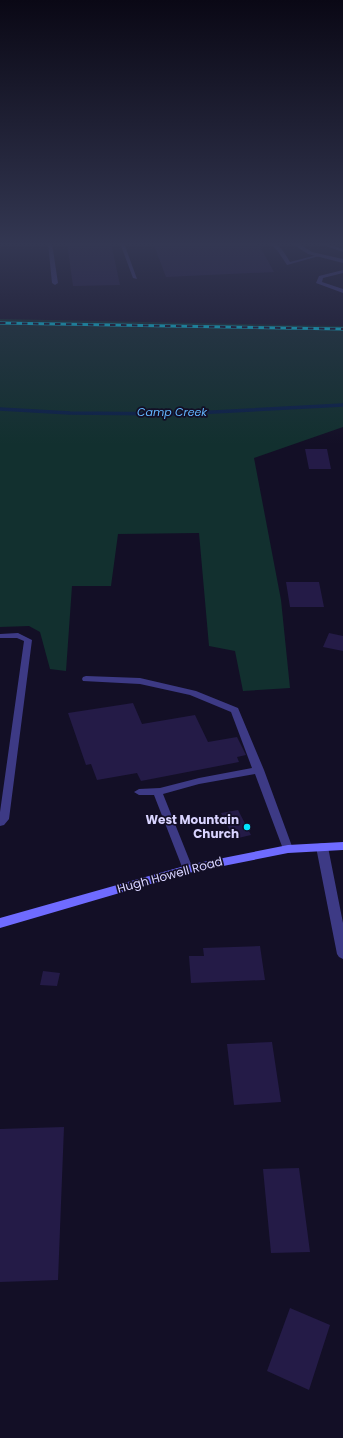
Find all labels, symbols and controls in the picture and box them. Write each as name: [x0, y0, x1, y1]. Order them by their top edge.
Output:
water label: Camp Creek: [137, 404, 208, 420]
place label: West Mountain Church: [145, 811, 239, 842]
marker: West Mountain Church: [242, 822, 252, 832]
street label: Hugh Howell Road: [115, 852, 225, 897]

